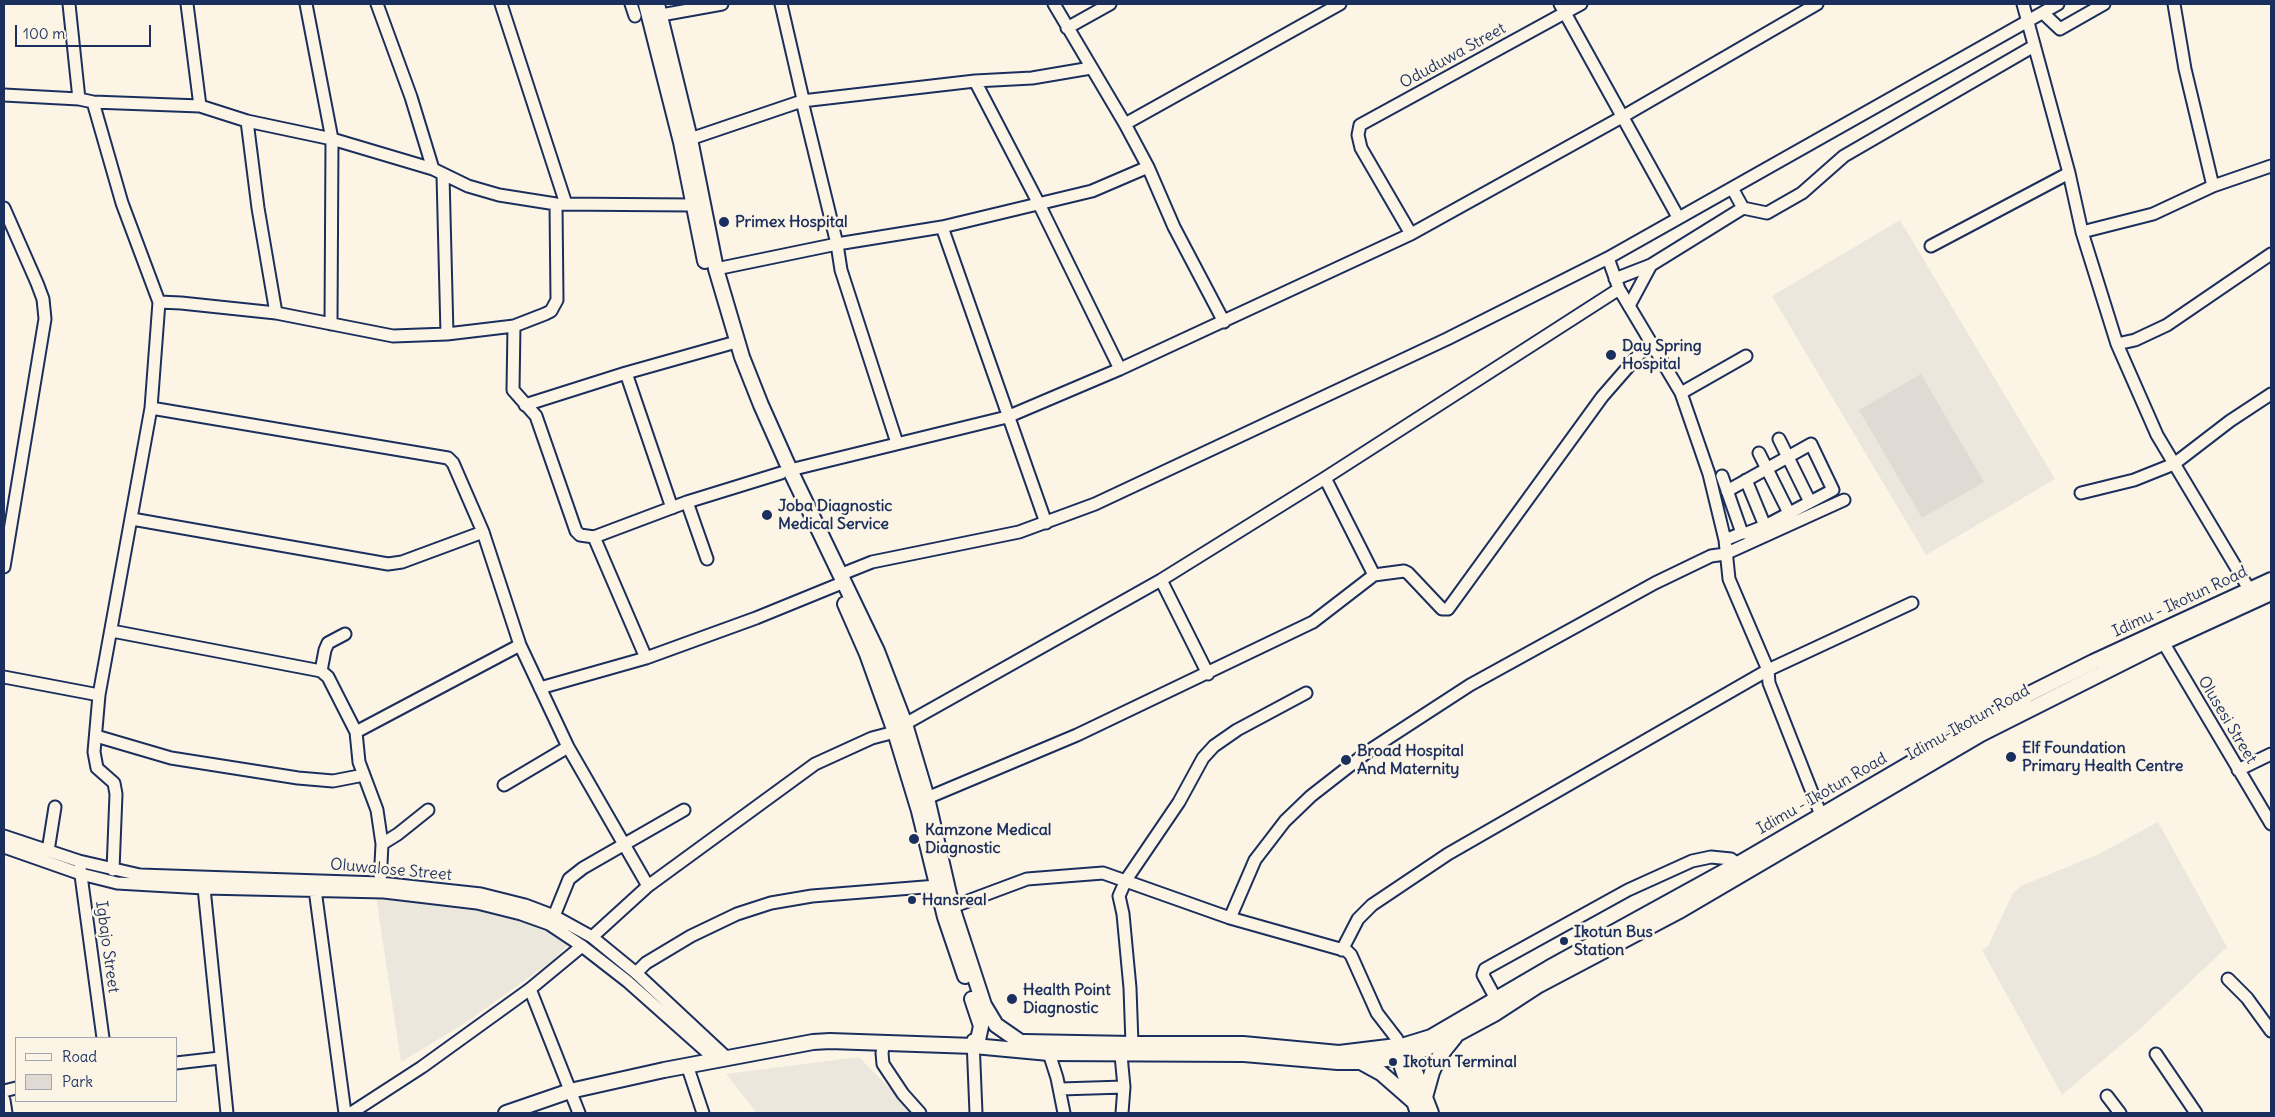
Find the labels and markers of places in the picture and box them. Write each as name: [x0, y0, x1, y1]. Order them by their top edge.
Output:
place label: Primex Hospital: [735, 212, 848, 232]
marker: Primex Hospital: [717, 215, 731, 229]
place label: Day Spring Hospital: [1622, 336, 1702, 374]
marker: Day Spring Hospital: [1604, 348, 1618, 362]
place label: Joba Diagnostic Medical Service: [778, 496, 892, 534]
marker: Joba Diagnostic Medical Service: [760, 508, 774, 522]
place label: Elf Foundation Primary Health Centre: [2022, 738, 2183, 776]
place label: Broad Hospital And Maternity: [1357, 741, 1464, 779]
marker: Elf Foundation Primary Health Centre: [2004, 750, 2018, 764]
marker: Broad Hospital And Maternity: [1339, 753, 1353, 767]
place label: Kamzone Medical Diagnostic: [925, 820, 1051, 858]
marker: Kamzone Medical Diagnostic: [907, 832, 921, 846]
place label: Hansreal: [922, 890, 987, 910]
marker: Hansreal: [906, 894, 918, 906]
place label: Ikotun Bus Station: [1574, 922, 1653, 960]
marker: Ikotun Bus Station: [1558, 935, 1570, 947]
place label: Health Point Diagnostic: [1023, 980, 1111, 1018]
marker: Health Point Diagnostic: [1005, 992, 1019, 1006]
place label: Ikotun Terminal: [1403, 1052, 1517, 1072]
marker: Ikotun Terminal: [1387, 1056, 1399, 1068]

